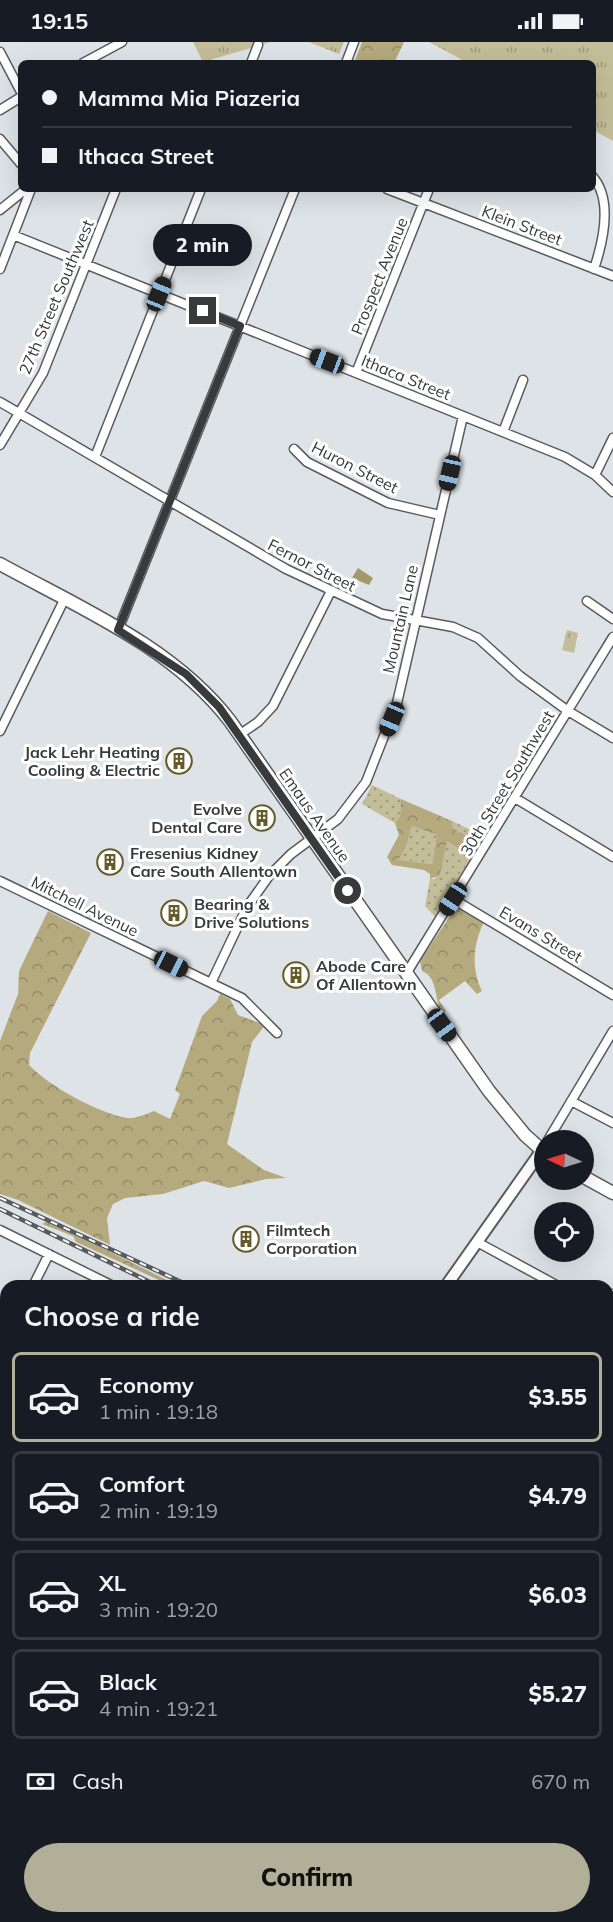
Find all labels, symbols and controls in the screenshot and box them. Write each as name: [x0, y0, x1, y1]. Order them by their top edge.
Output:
text: 19:15: [30, 7, 88, 35]
text: Mamma Mia Piazeria: [78, 84, 300, 112]
text: Ithaca Street: [78, 142, 213, 170]
street label: Klein Street: [479, 201, 565, 250]
street label: Prospect Avenue: [346, 214, 412, 338]
street label: 27th Street Southwest: [14, 216, 98, 377]
callout: 2 min: [154, 224, 252, 266]
text: 2 min: [176, 232, 229, 257]
car: [144, 274, 174, 314]
route end: [189, 297, 216, 324]
car: [307, 346, 347, 376]
street label: Ithaca Street: [358, 350, 454, 404]
street label: Huron Street: [309, 437, 402, 497]
car: [437, 453, 463, 493]
street label: Fernor Street: [265, 534, 360, 596]
street label: Mountain Lane: [378, 563, 422, 675]
car: [377, 699, 407, 739]
street label: 30th Street Southwest: [456, 706, 559, 859]
place label: Jack Lehr Heating Cooling & Electric: [24, 742, 160, 780]
building icon: Jack Lehr Heating Cooling & Electric: [164, 746, 194, 776]
street label: Emaus Avenue: [275, 764, 355, 866]
place label: Evolve Dental Care: [151, 799, 242, 837]
building icon: Evolve Dental Care: [247, 803, 277, 833]
place label: Fresenius Kidney Care South Allentown: [130, 843, 297, 881]
building icon: Fresenius Kidney Care South Allentown: [95, 847, 125, 877]
street label: Mitchell Avenue: [28, 871, 142, 941]
route start: [334, 877, 361, 904]
car: [436, 879, 470, 919]
place label: Bearing & Drive Solutions: [194, 894, 309, 932]
building icon: Bearing & Drive Solutions: [159, 898, 189, 928]
street label: Evans Street: [496, 901, 586, 967]
car: [151, 948, 191, 980]
place label: Abode Care Of Allentown: [316, 956, 417, 994]
building icon: Abode Care Of Allentown: [281, 960, 311, 990]
car: [424, 1005, 460, 1045]
north arrow: [534, 1130, 594, 1190]
map controls: [534, 1130, 594, 1262]
button: locate: [534, 1202, 594, 1262]
place label: Filmtech Corporation: [266, 1220, 357, 1258]
building icon: Filmtech Corporation: [231, 1224, 261, 1254]
text: Choose a ride: [24, 1299, 200, 1333]
icon: car: [27, 1370, 81, 1424]
text: Economy: [99, 1371, 194, 1399]
text: $3.55: [528, 1383, 587, 1411]
text: 1 min · 19:18: [99, 1399, 218, 1424]
icon: car: [27, 1469, 81, 1523]
text: Comfort: [99, 1470, 185, 1498]
text: $4.79: [528, 1482, 587, 1510]
text: 2 min · 19:19: [99, 1498, 218, 1523]
icon: car: [27, 1568, 81, 1622]
text: XL: [99, 1569, 126, 1597]
text: $6.03: [528, 1581, 587, 1609]
text: 3 min · 19:20: [99, 1597, 218, 1622]
icon: car: [27, 1667, 81, 1721]
text: Black: [99, 1668, 157, 1696]
text: $5.27: [528, 1680, 587, 1708]
text: 4 min · 19:21: [99, 1696, 218, 1721]
icon: cash: [24, 1765, 57, 1798]
text: Cash: [72, 1767, 124, 1795]
text: 670 m: [531, 1769, 590, 1794]
button: Confirm: [24, 1843, 590, 1912]

